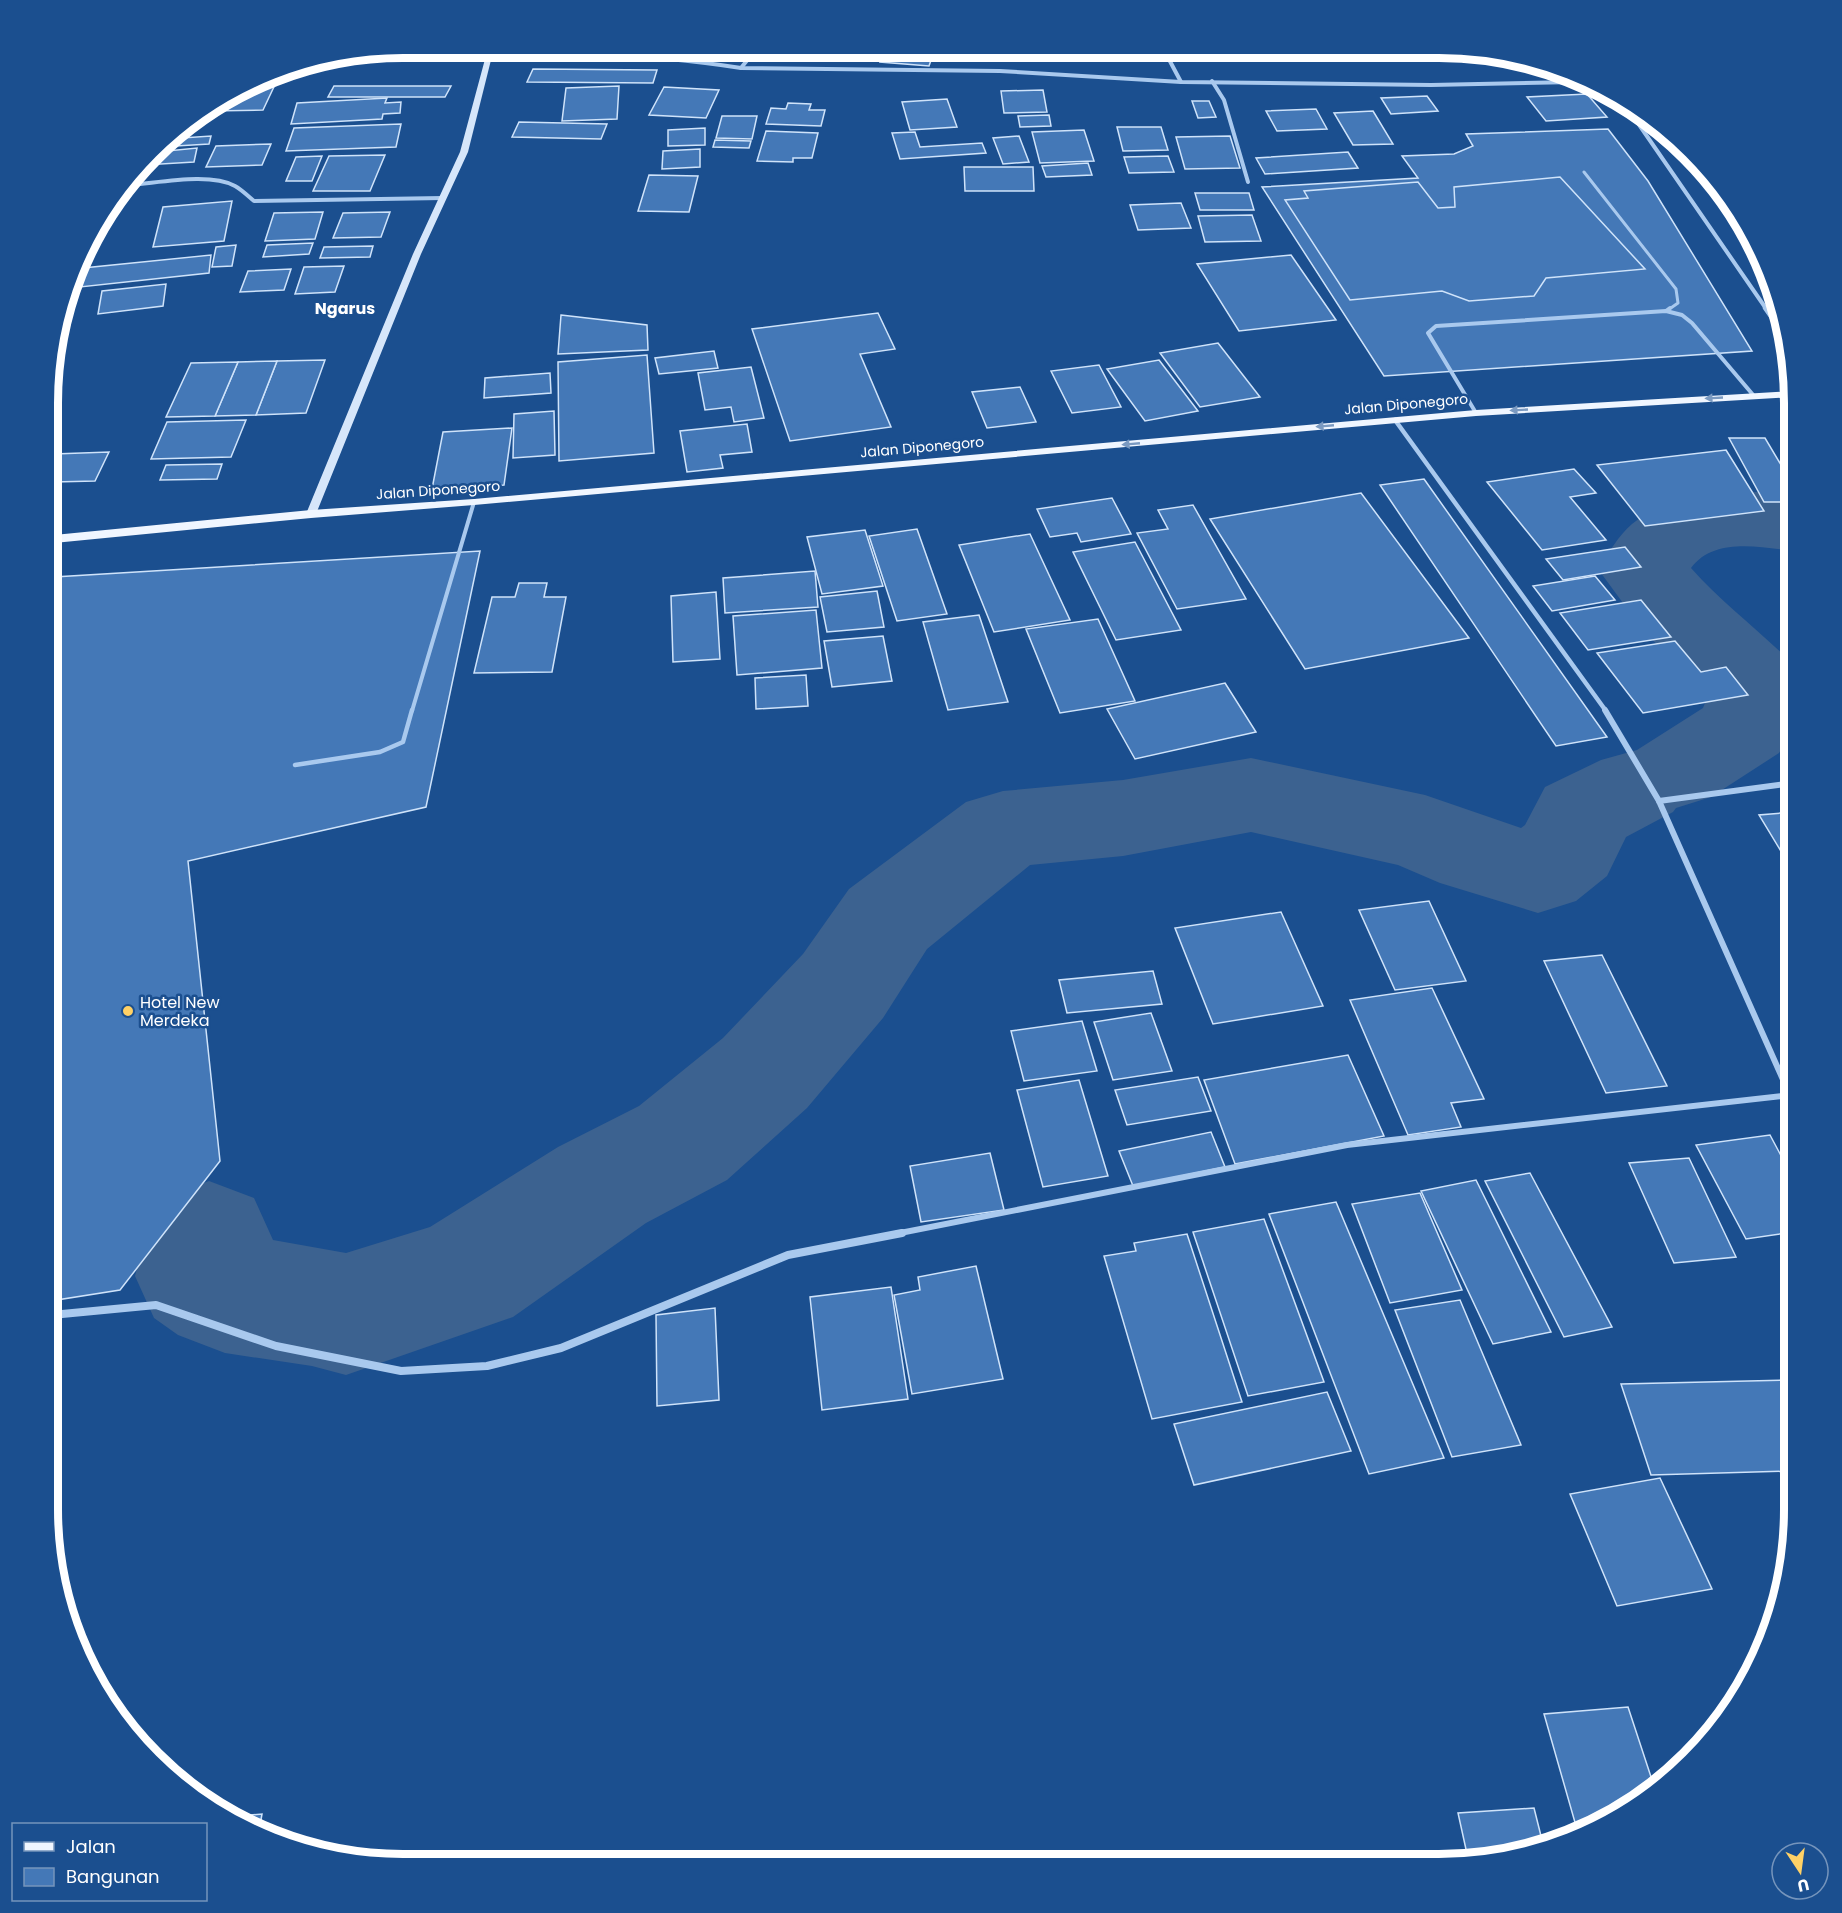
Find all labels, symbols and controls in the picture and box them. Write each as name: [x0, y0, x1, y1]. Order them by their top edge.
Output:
district label: Ngarus: [315, 297, 375, 320]
street label: Jalan Diponegoro: [1343, 389, 1469, 419]
one-way arrow: [1704, 394, 1723, 403]
one-way arrow: [1510, 405, 1529, 415]
one-way arrow: [1315, 421, 1334, 431]
street label: Jalan Diponegoro: [859, 432, 985, 462]
one-way arrow: [1121, 439, 1140, 449]
street label: Jalan Diponegoro: [375, 476, 501, 504]
place label: Hotel New Merdeka: [140, 991, 220, 1032]
marker: Hotel New Merdeka: [121, 1004, 135, 1018]
legend: [12, 1823, 207, 1901]
text: Jalan: [66, 1834, 116, 1859]
north arrow: [1770, 1841, 1830, 1901]
text: Bangunan: [66, 1864, 160, 1889]
text: U: [1795, 1873, 1811, 1898]

